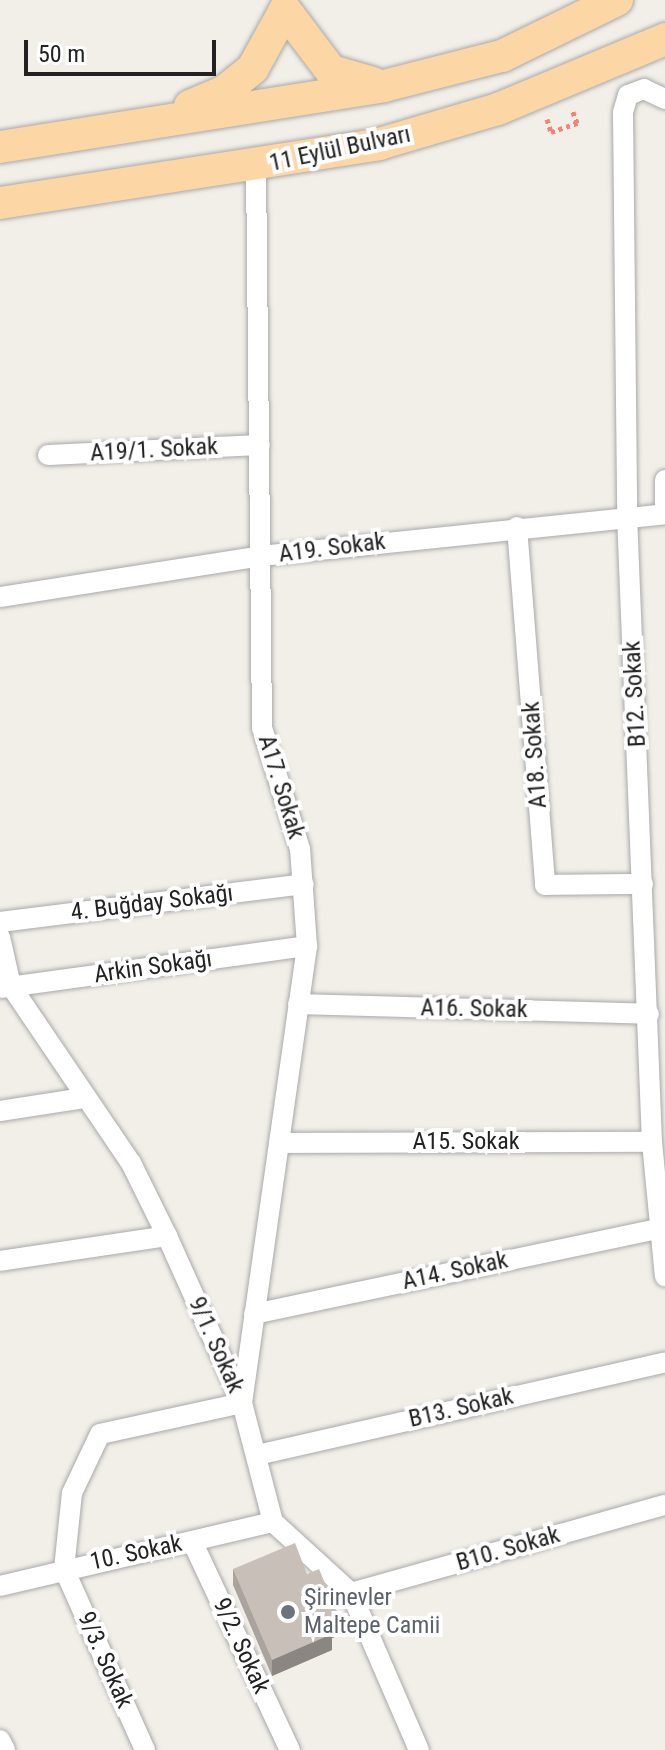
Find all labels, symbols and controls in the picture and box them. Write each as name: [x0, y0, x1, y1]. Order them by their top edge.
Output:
scale bar: [28, 24, 220, 74]
text: 50 m: [38, 40, 85, 68]
street label: 11 Eylül Bulvarı: [267, 120, 413, 178]
street label: A19/1. Sokak: [89, 432, 219, 468]
street label: A19. Sokak: [277, 527, 387, 569]
street label: B12. Sokak: [618, 640, 652, 748]
street label: A18. Sokak: [517, 701, 553, 809]
street label: A17. Sokak: [252, 732, 310, 842]
street label: 4. Buğday Sokağı: [69, 879, 235, 927]
street label: Arkin Sokağı: [92, 944, 214, 990]
street label: A16. Sokak: [420, 994, 528, 1024]
street label: A15. Sokak: [413, 1128, 519, 1156]
street label: A14. Sokak: [400, 1246, 510, 1296]
street label: 9/1. Sokak: [182, 1293, 250, 1397]
street label: B13. Sokak: [406, 1382, 516, 1434]
street label: B10. Sokak: [453, 1521, 563, 1577]
street label: 10. Sokak: [87, 1529, 185, 1577]
place label: Şirinevler Maltepe Camii: [304, 1584, 440, 1640]
street label: 9/2. Sokak: [206, 1594, 276, 1698]
marker: Şirinevler Maltepe Camii: [279, 1603, 297, 1621]
street label: 9/3. Sokak: [71, 1608, 139, 1712]

